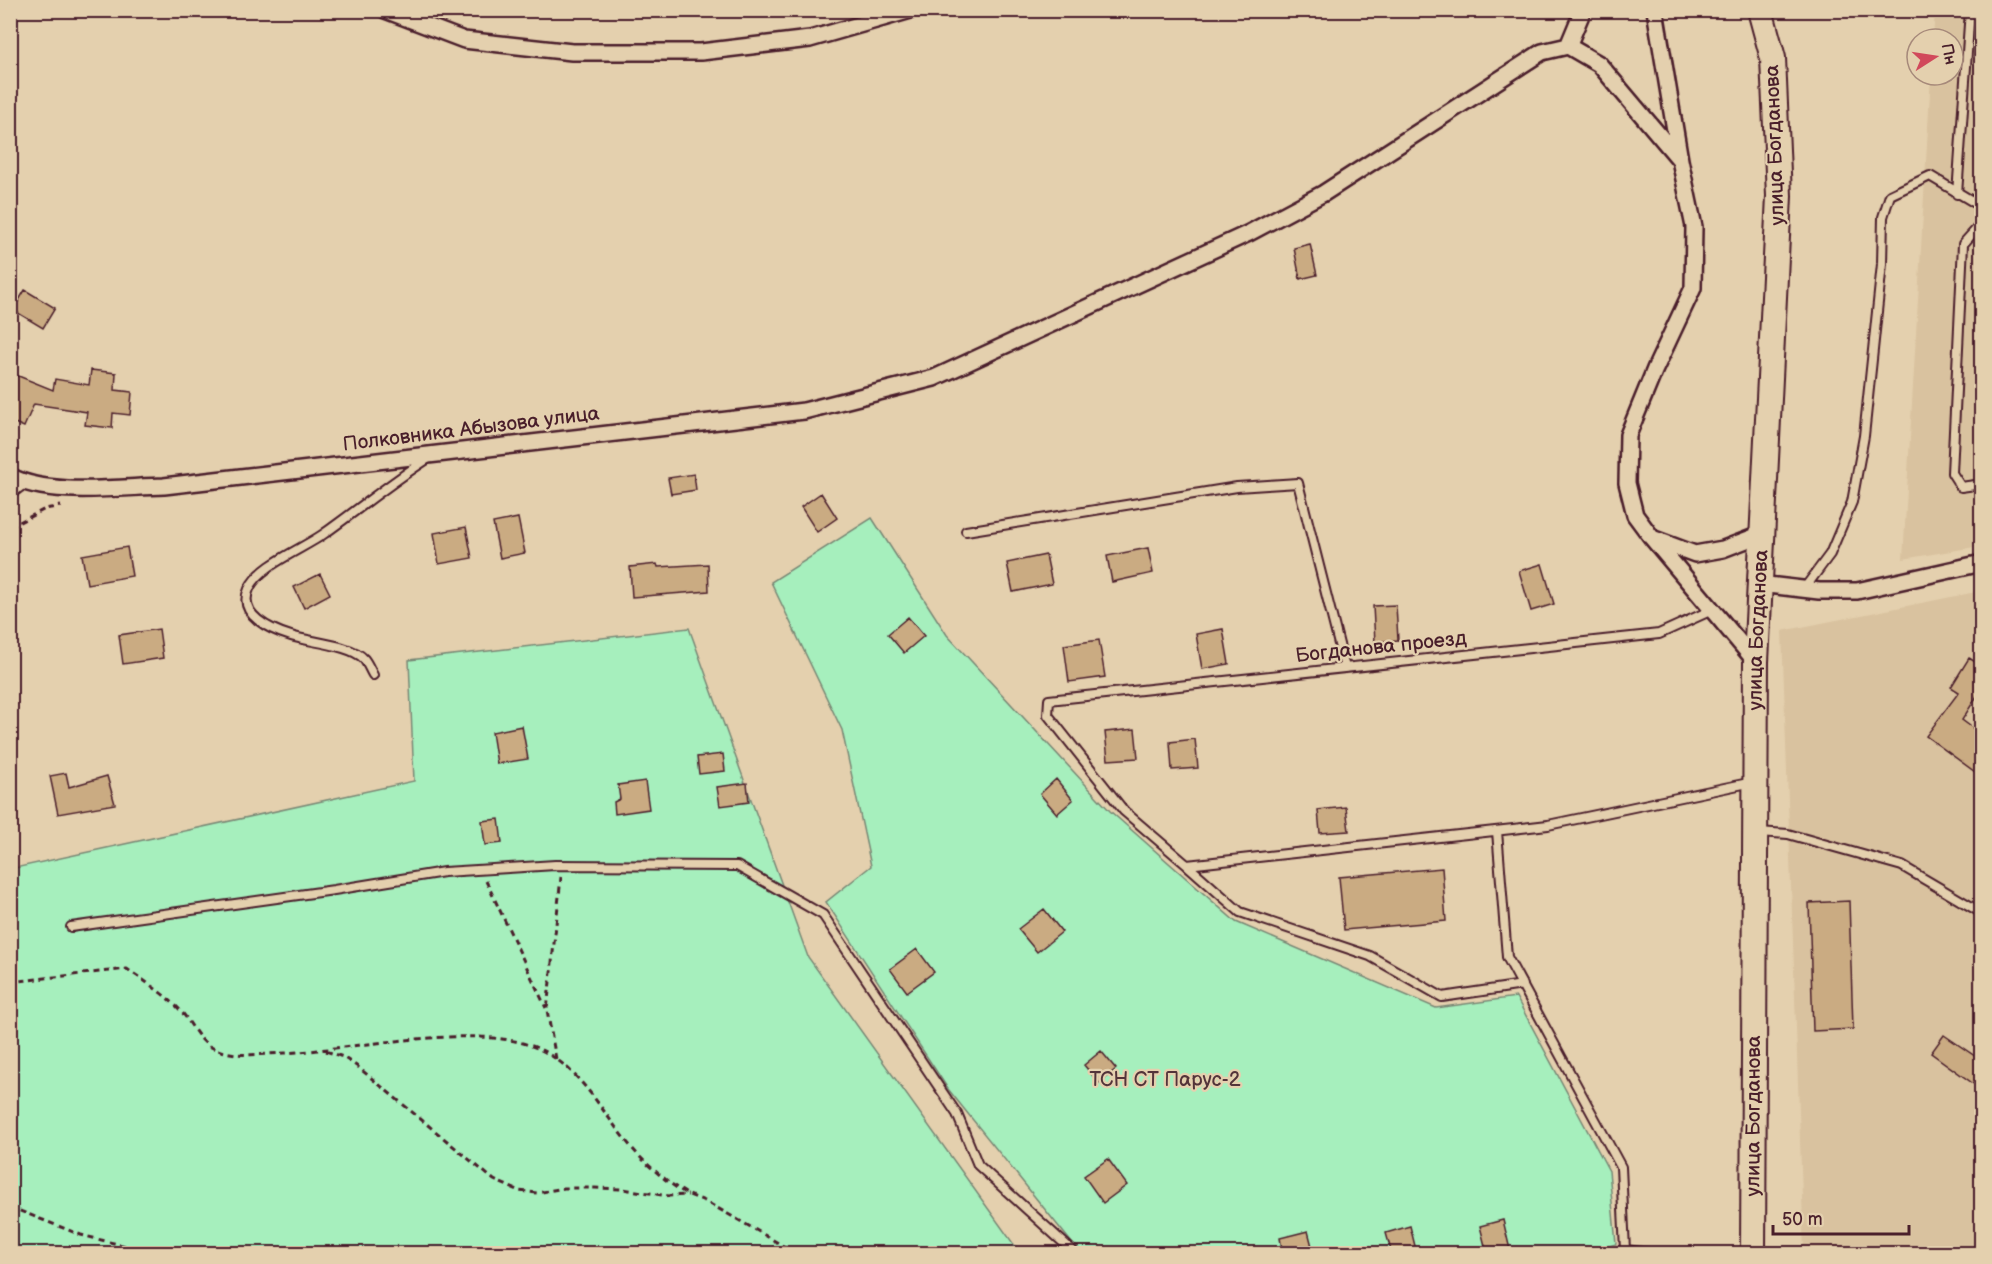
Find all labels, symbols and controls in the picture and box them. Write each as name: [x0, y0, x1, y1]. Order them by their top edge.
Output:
north arrow: [1905, 27, 1965, 87]
text: Пн: [1937, 42, 1960, 67]
street label: улица Богданова: [1760, 64, 1790, 226]
street label: Полковника Абызова улица: [341, 401, 601, 457]
street label: улица Богданова: [1744, 549, 1774, 711]
street label: Богданова проезд: [1294, 626, 1468, 668]
street label: улица Богданова: [1741, 1035, 1766, 1197]
park label: ТСН СТ Парус-2: [1089, 1068, 1241, 1092]
scale bar: [1773, 1198, 1910, 1236]
text: 50 m: [1782, 1209, 1823, 1230]

